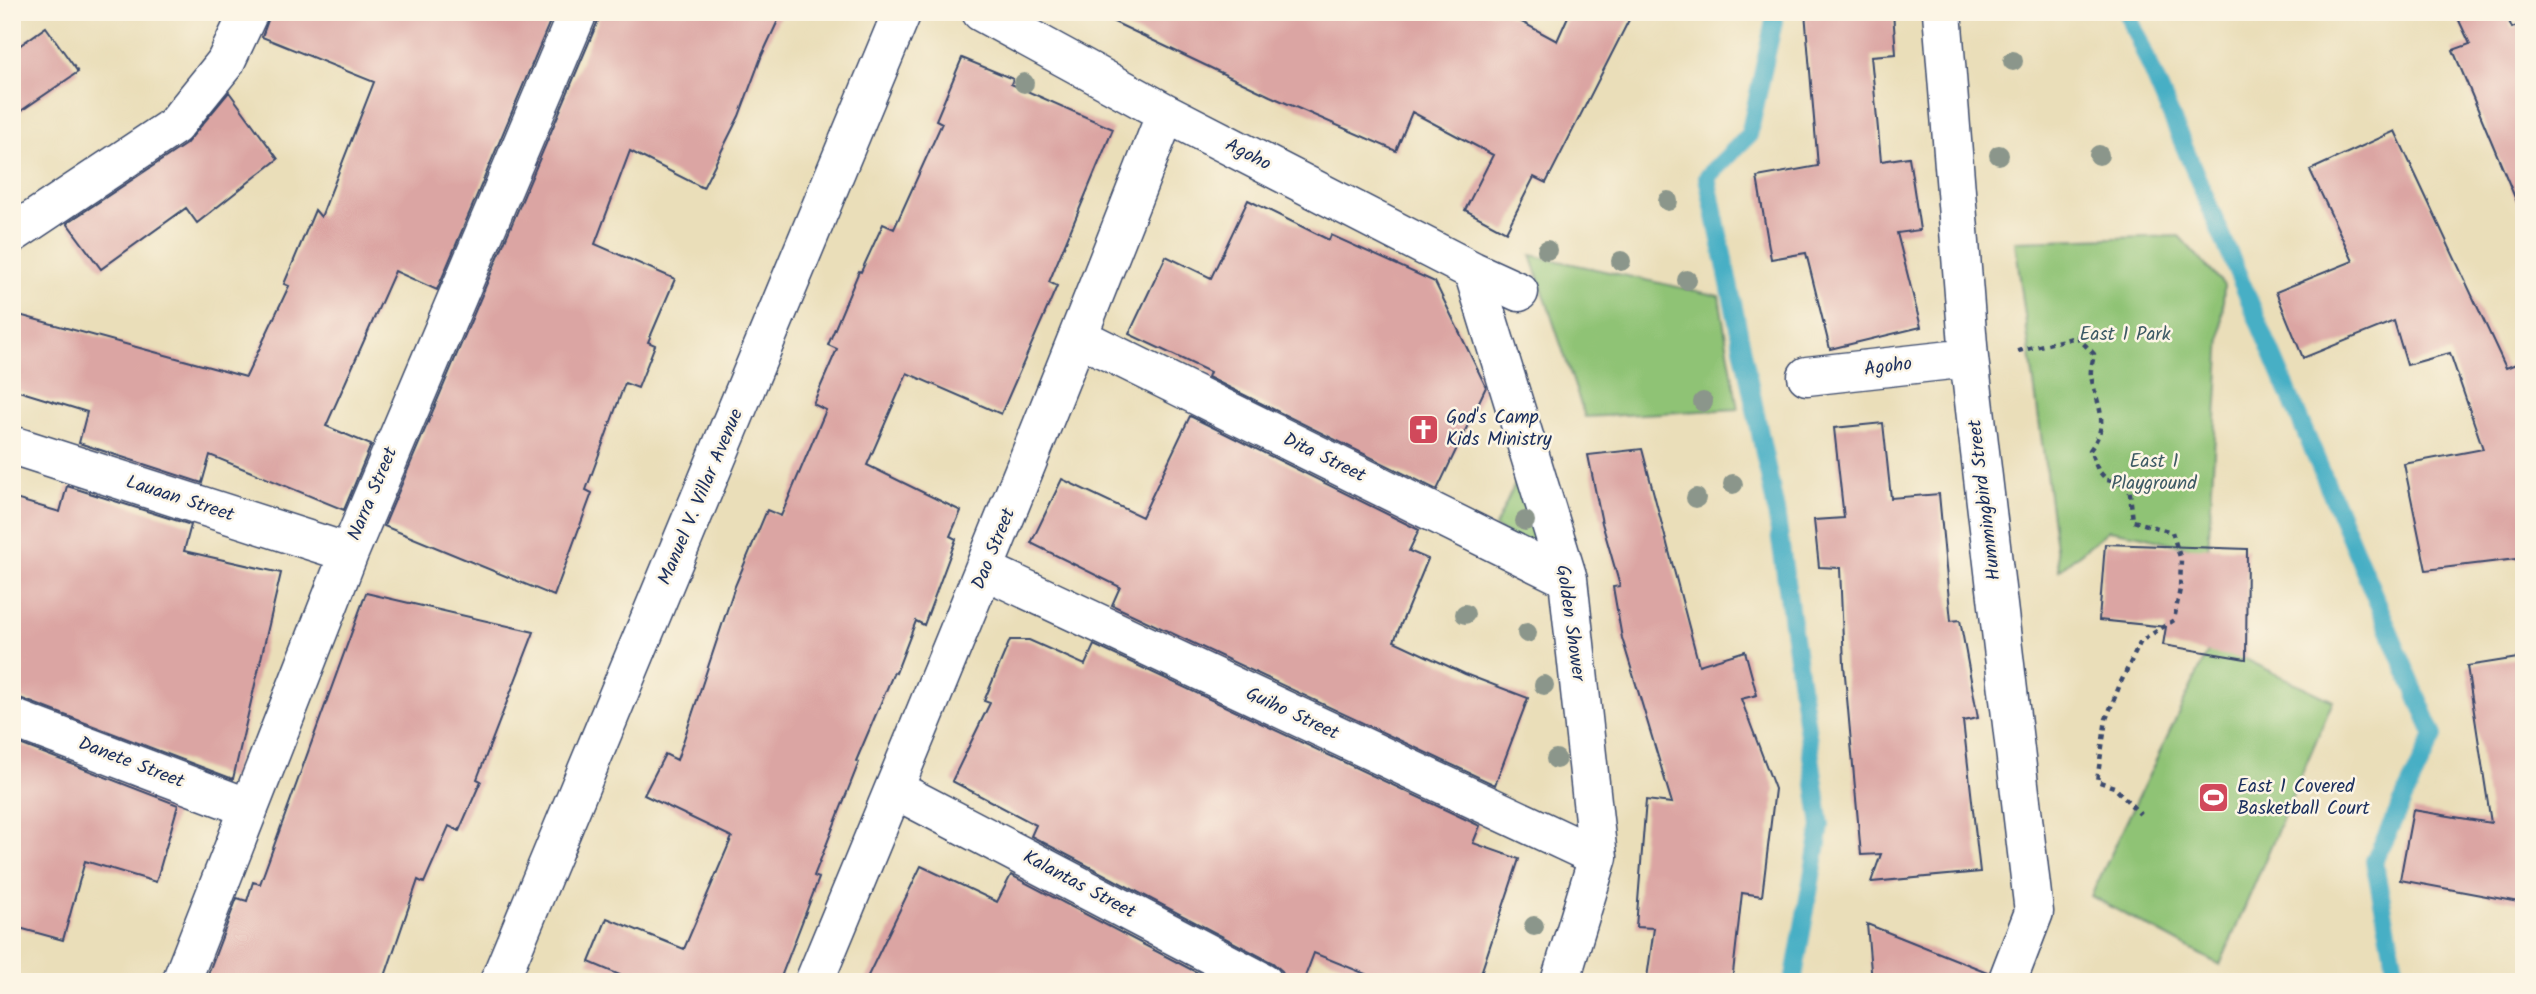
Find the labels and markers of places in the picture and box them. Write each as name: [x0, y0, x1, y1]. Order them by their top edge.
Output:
place label: God's Camp Kids Ministry: [1446, 403, 1553, 455]
church icon: God's Camp Kids Ministry: [1406, 412, 1440, 446]
place label: East 1 Covered Basketball Court: [2237, 772, 2370, 824]
sports icon: East 1 Covered Basketball Court: [2197, 781, 2231, 815]

